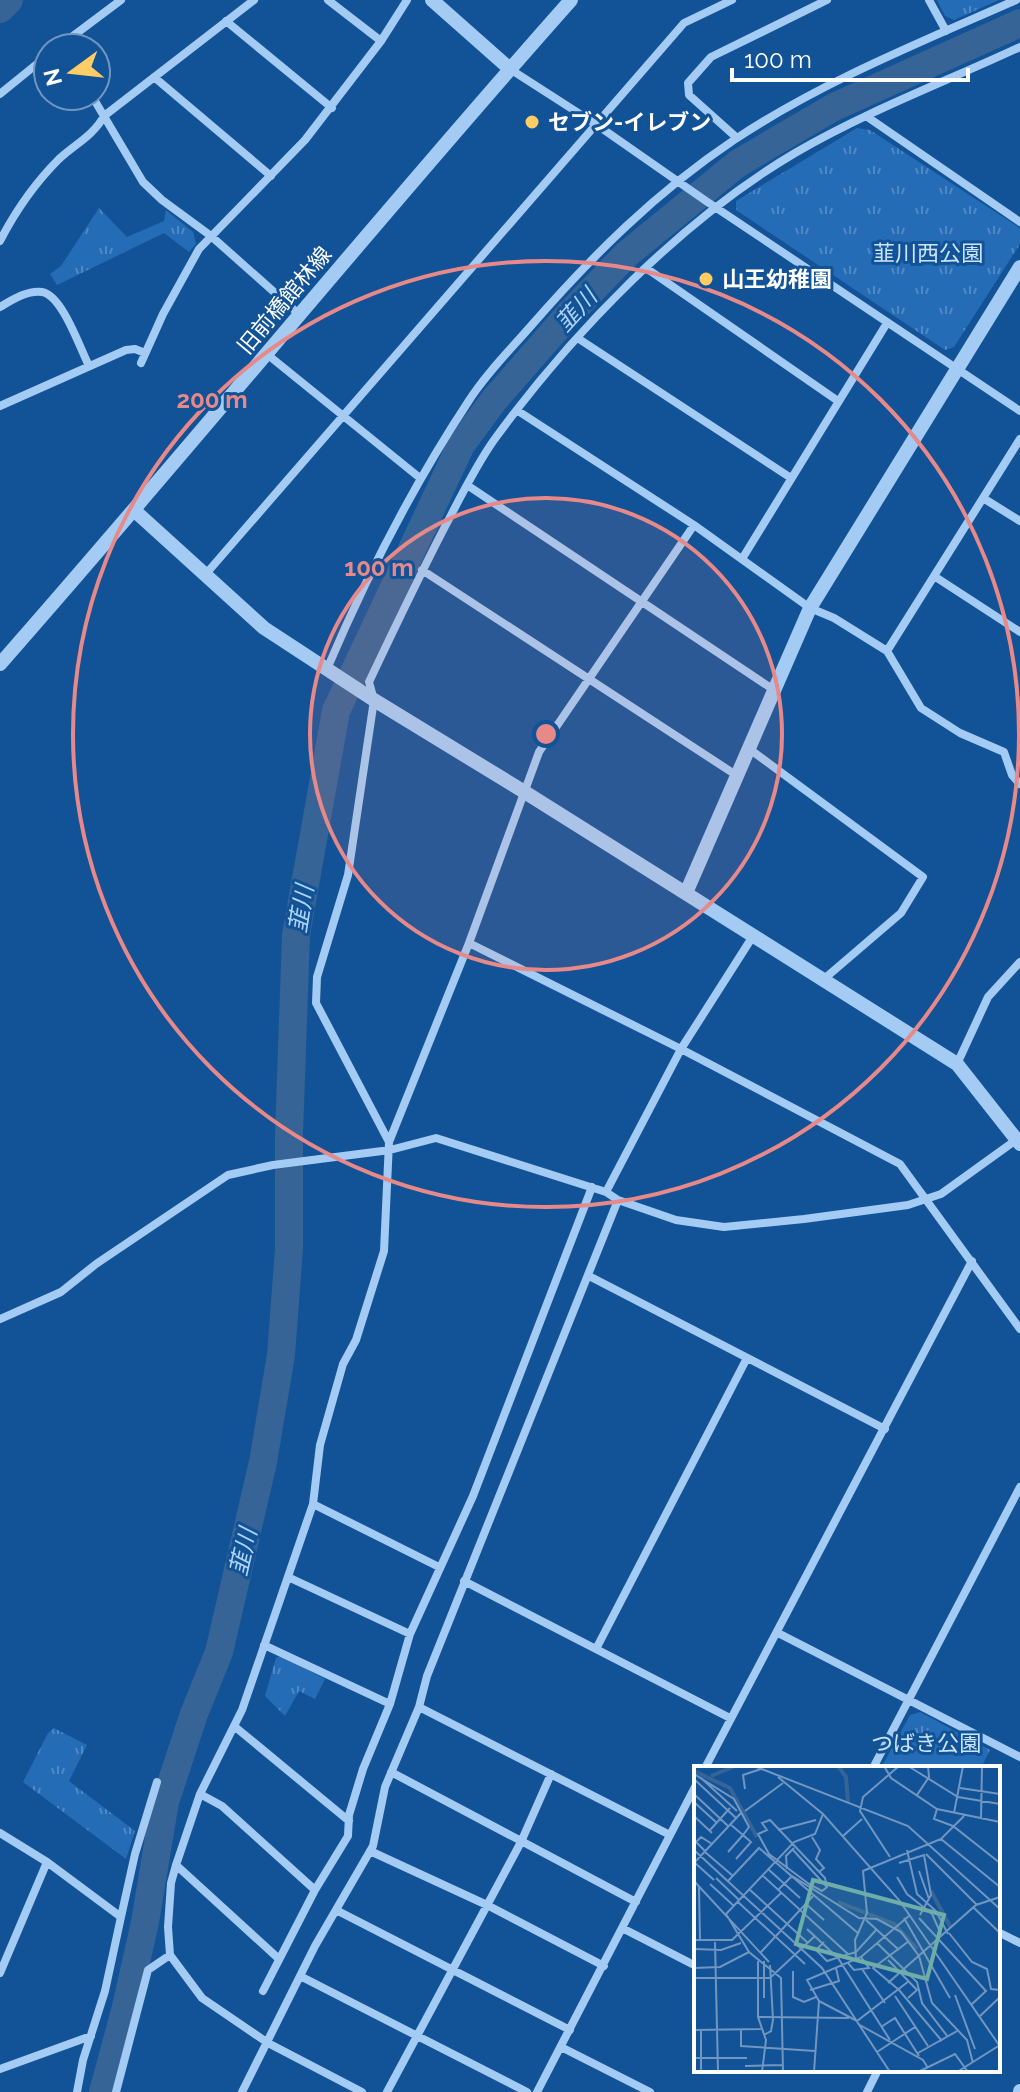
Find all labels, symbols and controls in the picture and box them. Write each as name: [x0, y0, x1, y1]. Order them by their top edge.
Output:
north arrow: [32, 32, 112, 112]
scale bar: [732, 32, 968, 82]
text: 100 m: [744, 45, 812, 74]
text: N: [38, 66, 67, 89]
place label: セブン-イレブン: [548, 109, 711, 135]
marker: セブン-イレブン: [523, 113, 541, 131]
park label: 韮川西公園: [873, 240, 983, 266]
street label: 旧前橋館林線: [232, 241, 336, 359]
place label: 山王幼稚園: [722, 266, 832, 292]
marker: 山王幼稚園: [697, 270, 715, 288]
water label: 韮川: [549, 280, 605, 338]
text: 200 m: [176, 385, 248, 414]
text: 100 m: [344, 553, 414, 582]
centre of rings: [532, 720, 560, 748]
water label: 韮川: [283, 880, 320, 935]
water label: 韮川: [223, 1522, 263, 1579]
park label: つばき公園: [871, 1730, 981, 1756]
inset map: [694, 1766, 1000, 2072]

